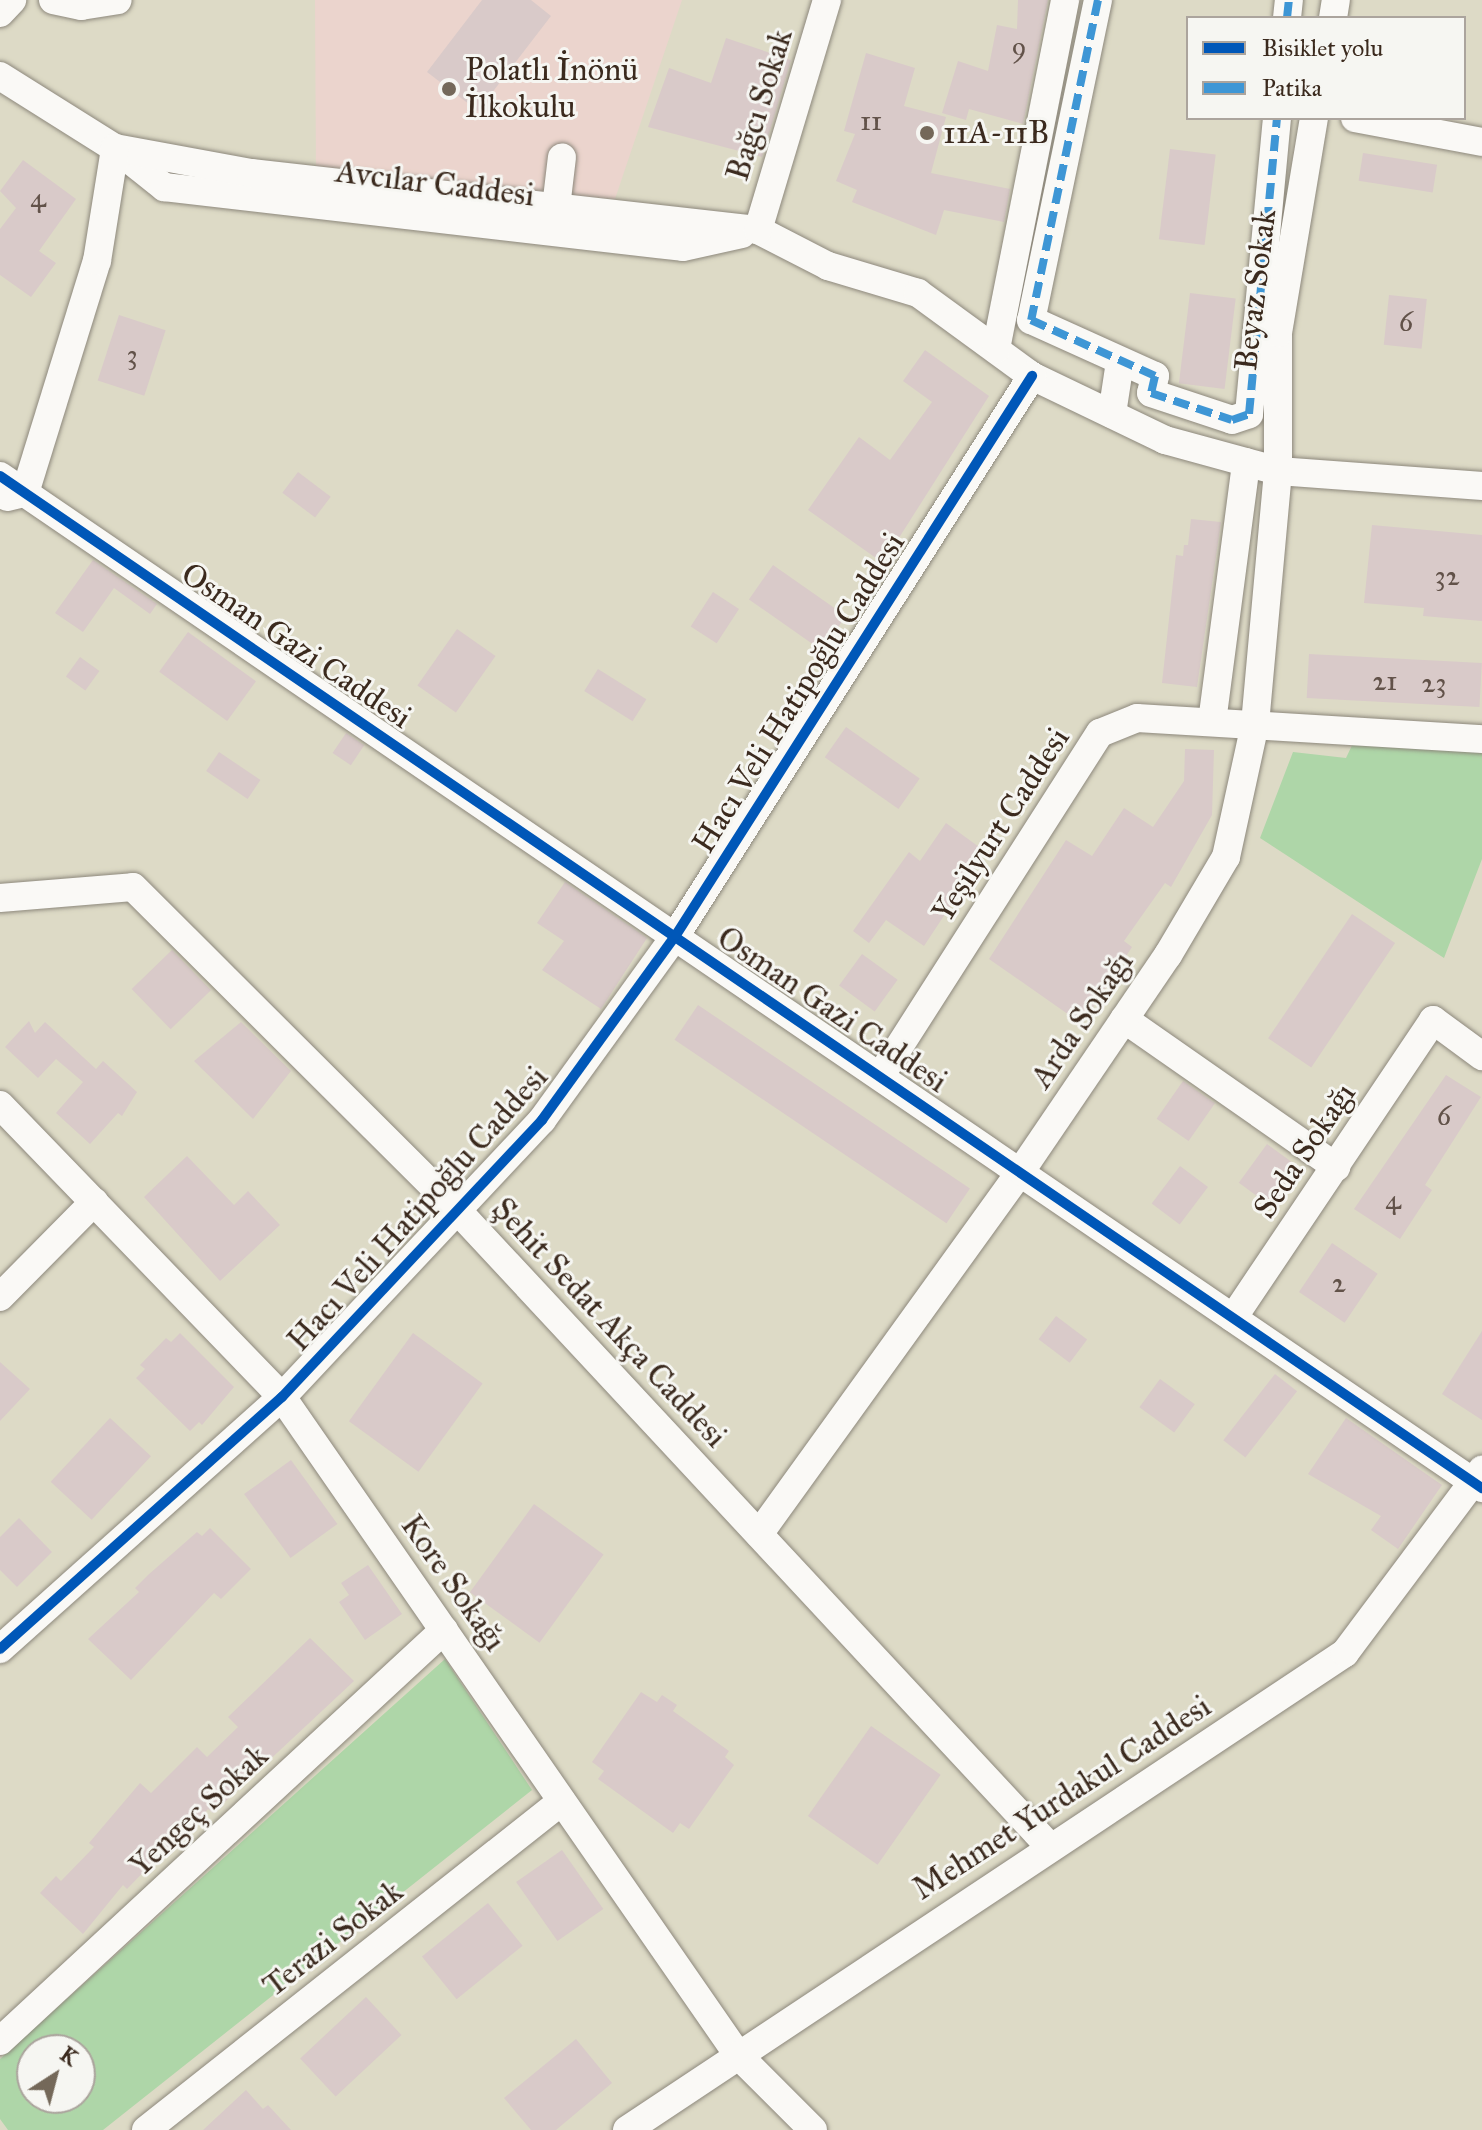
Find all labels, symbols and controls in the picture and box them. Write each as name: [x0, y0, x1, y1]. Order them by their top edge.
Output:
legend: [1186, 16, 1466, 120]
street label: Bağcı Sokak: [719, 25, 801, 185]
house number: 9: [1011, 30, 1027, 64]
text: Bisiklet yolu: [1262, 33, 1383, 63]
place label: Polatlı İnönü İlkokulu: [465, 52, 638, 127]
text: Patika: [1262, 73, 1322, 103]
marker: Polatlı İnönü İlkokulu: [440, 80, 458, 98]
house number: 11: [860, 104, 882, 138]
place label: 11A-11B: [943, 114, 1049, 152]
marker: 11A-11B: [918, 124, 936, 142]
street label: Avcılar Caddesi: [333, 153, 537, 215]
house number: 4: [30, 181, 46, 215]
street label: Beyaz Sokak: [1227, 207, 1285, 373]
house number: 6: [1399, 305, 1413, 339]
house number: 3: [126, 338, 138, 372]
street label: Hacı Veli Hatipoğlu Caddesi: [685, 526, 913, 860]
street label: Osman Gazi Caddesi: [174, 555, 418, 737]
house number: 32: [1434, 559, 1460, 593]
house number: 21: [1373, 664, 1397, 698]
house number: 23: [1421, 666, 1447, 700]
street label: Yeşilyurt Caddesi: [924, 721, 1078, 929]
street label: Osman Gazi Caddesi: [710, 919, 954, 1101]
street label: Arda Sokağı: [1022, 944, 1142, 1096]
street label: Hacı Veli Hatipoğlu Caddesi: [280, 1059, 556, 1359]
street label: Seda Sokağı: [1246, 1076, 1364, 1226]
house number: 6: [1437, 1099, 1451, 1133]
house number: 4: [1385, 1183, 1401, 1217]
street label: Şehit Sedat Akça Caddesi: [483, 1190, 735, 1456]
house number: 2: [1332, 1266, 1346, 1300]
street label: Kore Sokağı: [392, 1508, 514, 1658]
street label: Mehmet Yurdakul Caddesi: [906, 1687, 1218, 1909]
street label: Yengeç Sokak: [122, 1737, 276, 1885]
street label: Terazi Sokak: [256, 1873, 410, 2005]
north arrow: [16, 2034, 96, 2114]
text: K: [55, 2040, 83, 2071]

